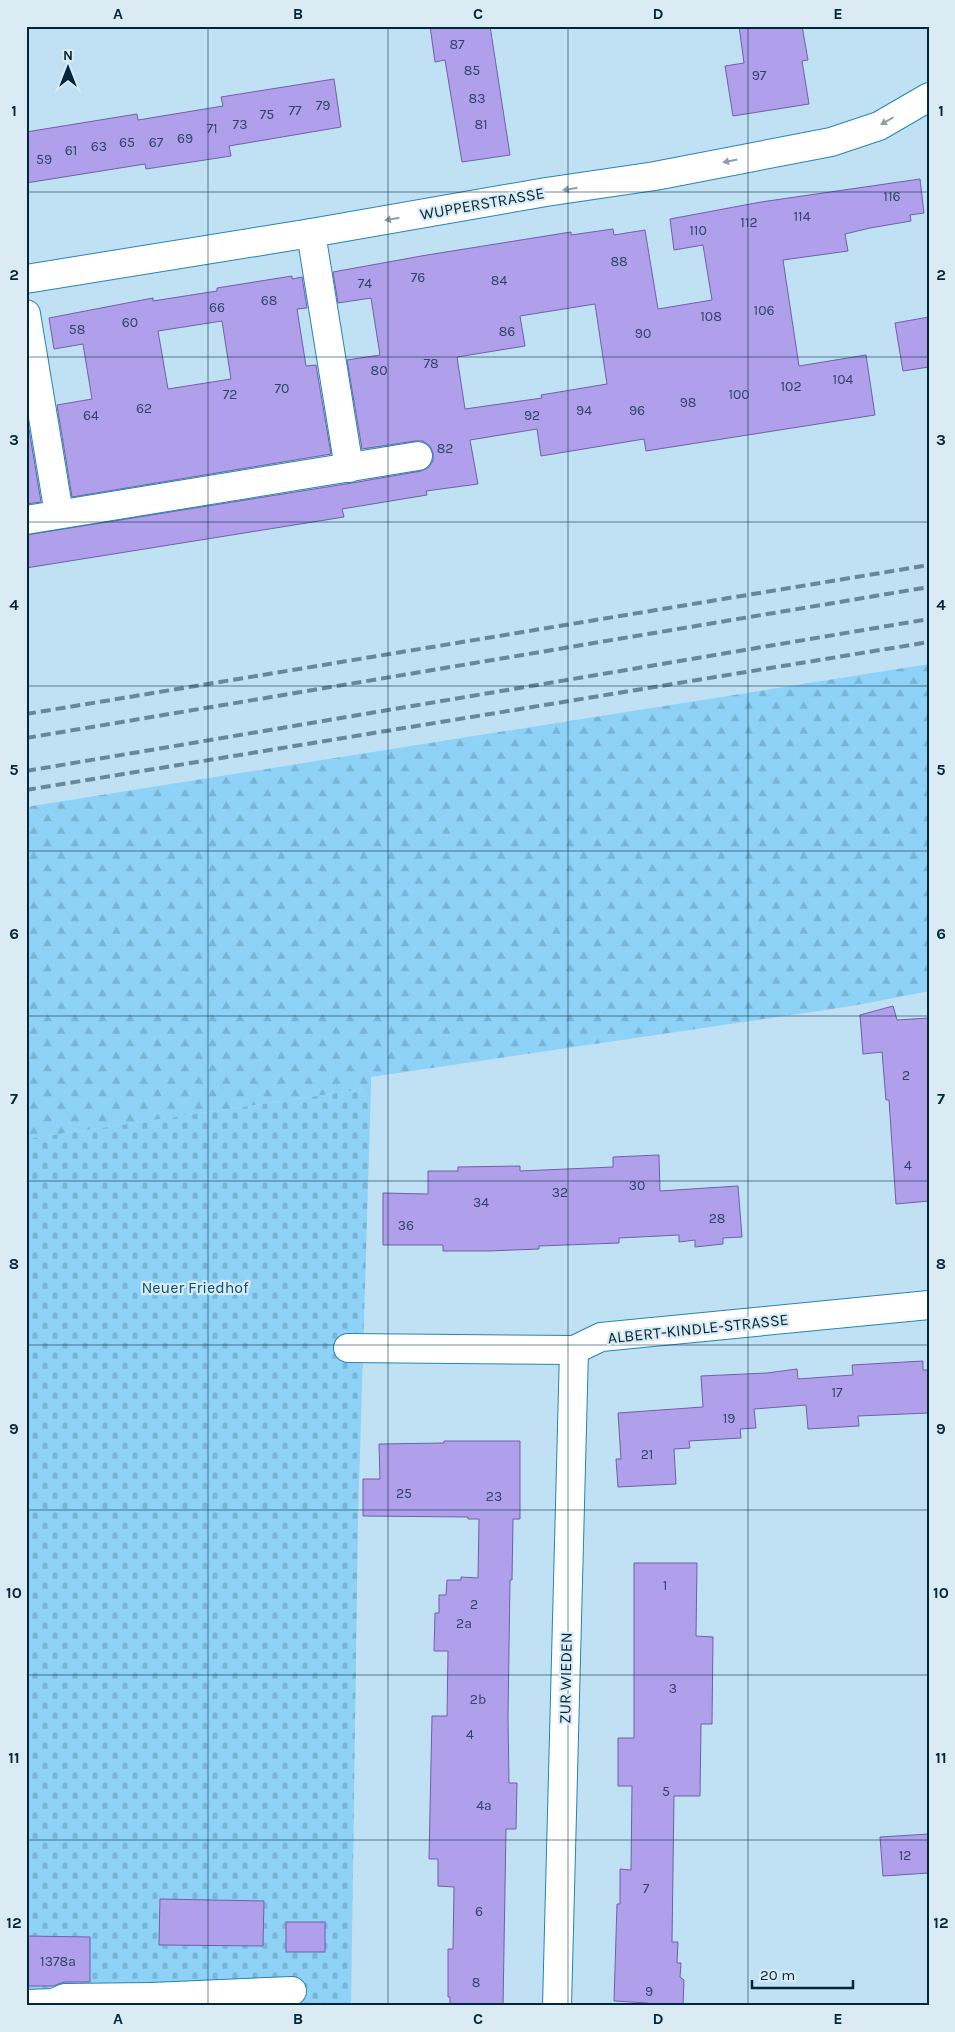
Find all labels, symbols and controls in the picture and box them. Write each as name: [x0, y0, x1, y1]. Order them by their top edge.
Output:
text: A: [113, 4, 123, 23]
text: B: [293, 4, 303, 23]
text: C: [473, 4, 483, 23]
text: D: [653, 4, 664, 23]
text: E: [833, 4, 843, 23]
house number: 87: [449, 36, 465, 53]
north arrow: [42, 42, 92, 92]
text: N: [63, 47, 73, 64]
house number: 85: [464, 62, 480, 79]
house number: 97: [752, 67, 767, 84]
house number: 83: [469, 90, 485, 107]
house number: 79: [316, 97, 330, 114]
text: 1: [11, 101, 17, 120]
text: 1: [938, 101, 944, 120]
house number: 77: [288, 102, 302, 119]
house number: 75: [260, 106, 274, 123]
house number: 73: [233, 116, 247, 133]
house number: 81: [474, 116, 488, 133]
one-way arrow: [880, 117, 893, 126]
house number: 71: [206, 120, 218, 137]
house number: 69: [177, 130, 193, 147]
house number: 65: [119, 134, 135, 151]
house number: 67: [149, 134, 164, 151]
house number: 63: [91, 138, 107, 155]
house number: 61: [65, 142, 77, 159]
house number: 59: [36, 151, 52, 168]
one-way arrow: [722, 158, 738, 166]
street label: WUPPERSTRASSE: [418, 183, 546, 224]
one-way arrow: [561, 185, 577, 193]
house number: 116: [883, 188, 901, 205]
house number: 114: [793, 208, 811, 225]
house number: 112: [740, 214, 758, 231]
one-way arrow: [384, 216, 400, 224]
house number: 110: [689, 222, 707, 239]
house number: 88: [610, 253, 628, 270]
text: 2: [9, 265, 19, 284]
text: 2: [936, 265, 946, 284]
house number: 76: [411, 269, 425, 286]
house number: 84: [491, 272, 507, 289]
house number: 74: [358, 275, 372, 292]
house number: 68: [261, 292, 277, 309]
house number: 66: [209, 299, 225, 316]
house number: 106: [754, 302, 774, 319]
house number: 108: [700, 308, 722, 325]
house number: 60: [122, 314, 138, 331]
house number: 58: [69, 321, 85, 338]
house number: 86: [499, 323, 515, 340]
house number: 90: [635, 325, 651, 342]
house number: 78: [423, 355, 439, 372]
house number: 80: [371, 362, 387, 379]
house number: 104: [833, 371, 854, 388]
house number: 102: [780, 378, 802, 395]
house number: 70: [275, 380, 289, 397]
house number: 72: [223, 386, 237, 403]
house number: 100: [728, 386, 750, 403]
house number: 98: [680, 394, 696, 411]
house number: 62: [136, 400, 152, 417]
house number: 94: [576, 402, 592, 419]
house number: 96: [629, 402, 645, 419]
house number: 64: [83, 407, 99, 424]
house number: 92: [524, 407, 540, 424]
text: 3: [9, 430, 19, 449]
text: 3: [936, 430, 946, 449]
house number: 82: [437, 440, 453, 457]
text: 4: [9, 595, 19, 614]
text: 4: [936, 595, 946, 614]
text: 5: [9, 760, 19, 779]
text: 5: [936, 760, 946, 779]
text: 6: [9, 924, 19, 943]
text: 6: [936, 924, 946, 943]
house number: 2: [902, 1067, 910, 1084]
text: 7: [10, 1089, 18, 1108]
text: 7: [937, 1089, 945, 1108]
house number: 4: [904, 1157, 912, 1174]
house number: 30: [629, 1177, 645, 1194]
house number: 32: [552, 1184, 568, 1201]
house number: 34: [473, 1194, 489, 1211]
house number: 28: [709, 1210, 725, 1227]
house number: 36: [398, 1217, 414, 1234]
text: 8: [9, 1254, 19, 1273]
text: 8: [936, 1254, 946, 1273]
park label: Neuer Friedhof: [141, 1278, 249, 1297]
street label: ALBERT-KINDLE-STRASSE: [607, 1310, 789, 1347]
house number: 17: [831, 1384, 843, 1401]
house number: 19: [723, 1410, 735, 1427]
text: 9: [9, 1419, 19, 1438]
text: 9: [936, 1419, 946, 1438]
house number: 21: [641, 1446, 653, 1463]
house number: 25: [396, 1485, 412, 1502]
house number: 23: [486, 1488, 502, 1505]
house number: 1: [663, 1577, 667, 1594]
text: 10: [6, 1583, 22, 1602]
text: 10: [933, 1583, 949, 1602]
house number: 2: [470, 1596, 478, 1613]
house number: 2a: [456, 1615, 472, 1632]
street label: ZUR WIEDEN: [555, 1632, 576, 1724]
house number: 3: [669, 1680, 677, 1697]
house number: 2b: [470, 1691, 486, 1708]
house number: 4: [466, 1726, 474, 1743]
text: 11: [8, 1748, 20, 1767]
text: 11: [935, 1748, 947, 1767]
house number: 5: [662, 1783, 670, 1800]
house number: 4a: [476, 1797, 492, 1814]
house number: 12: [899, 1847, 911, 1864]
house number: 7: [643, 1880, 650, 1897]
house number: 6: [475, 1903, 483, 1920]
text: 12: [6, 1913, 22, 1932]
text: 12: [933, 1913, 949, 1932]
house number: 1378a: [40, 1953, 76, 1970]
scale bar: [752, 1957, 854, 1989]
text: 20 m: [760, 1966, 795, 1984]
house number: 8: [472, 1974, 480, 1991]
house number: 9: [645, 1983, 653, 2000]
text: A: [113, 2009, 123, 2028]
text: B: [293, 2009, 303, 2028]
text: C: [473, 2009, 483, 2028]
text: D: [653, 2009, 664, 2028]
text: E: [833, 2009, 843, 2028]

